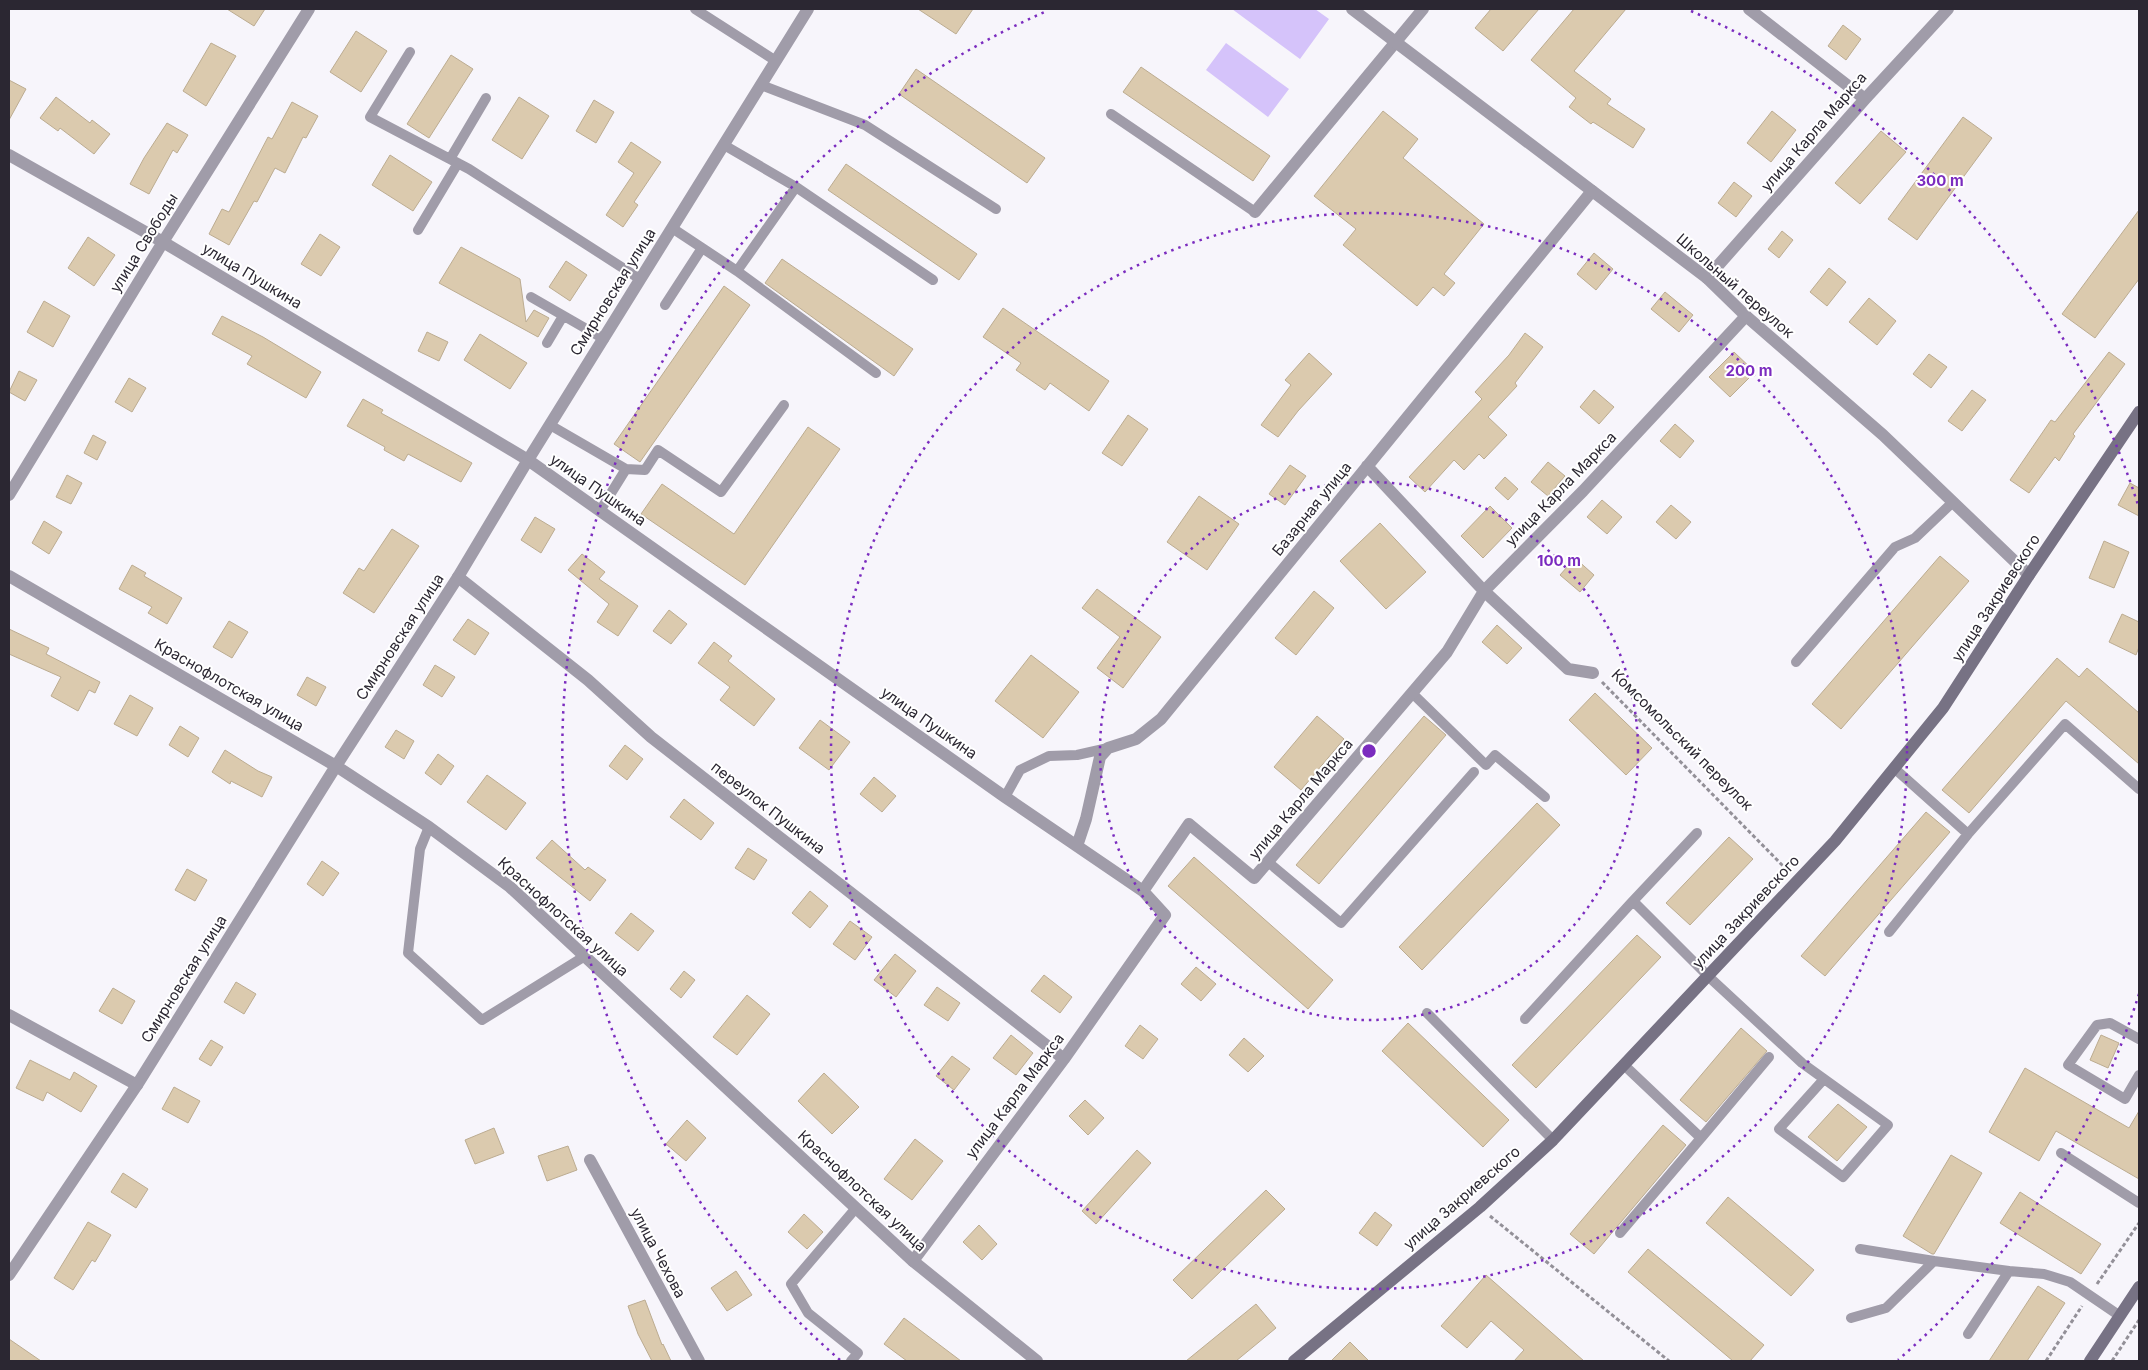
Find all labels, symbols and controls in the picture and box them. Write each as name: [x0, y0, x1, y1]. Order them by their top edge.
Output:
street label: улица Карла Маркса: [1757, 68, 1871, 195]
text: 300 m: [1916, 171, 1964, 190]
street label: улица Свободы: [105, 190, 182, 296]
street label: Смирновская улица: [566, 224, 660, 359]
street label: Школьный переулок: [1673, 229, 1798, 342]
street label: улица Пушкина: [199, 238, 306, 313]
text: 200 m: [1726, 361, 1772, 380]
street label: улица Карла Маркса: [1501, 427, 1620, 550]
street label: улица Пушкина: [547, 449, 650, 530]
street label: Базарная улица: [1268, 458, 1355, 560]
street label: улица Закриевского: [1947, 530, 2044, 665]
text: 100 m: [1537, 551, 1581, 570]
street label: Смирновская улица: [352, 570, 448, 704]
street label: Краснофлотская улица: [151, 634, 307, 735]
street label: Комсомольский переулок: [1608, 665, 1757, 814]
street label: улица Пушкина: [878, 682, 981, 763]
street label: улица Карла Маркса: [1245, 734, 1357, 863]
centre of rings: [1360, 742, 1378, 760]
street label: переулок Пушкина: [708, 757, 829, 858]
street label: улица Закриевского: [1688, 851, 1803, 972]
street label: Краснофлотская улица: [494, 853, 633, 980]
street label: Смирновская улица: [137, 911, 231, 1046]
street label: улица Карла Маркса: [961, 1029, 1068, 1162]
street label: Краснофлотская улица: [794, 1126, 931, 1255]
street label: улица Закриевского: [1399, 1142, 1524, 1254]
street label: улица Чехова: [627, 1204, 690, 1301]

